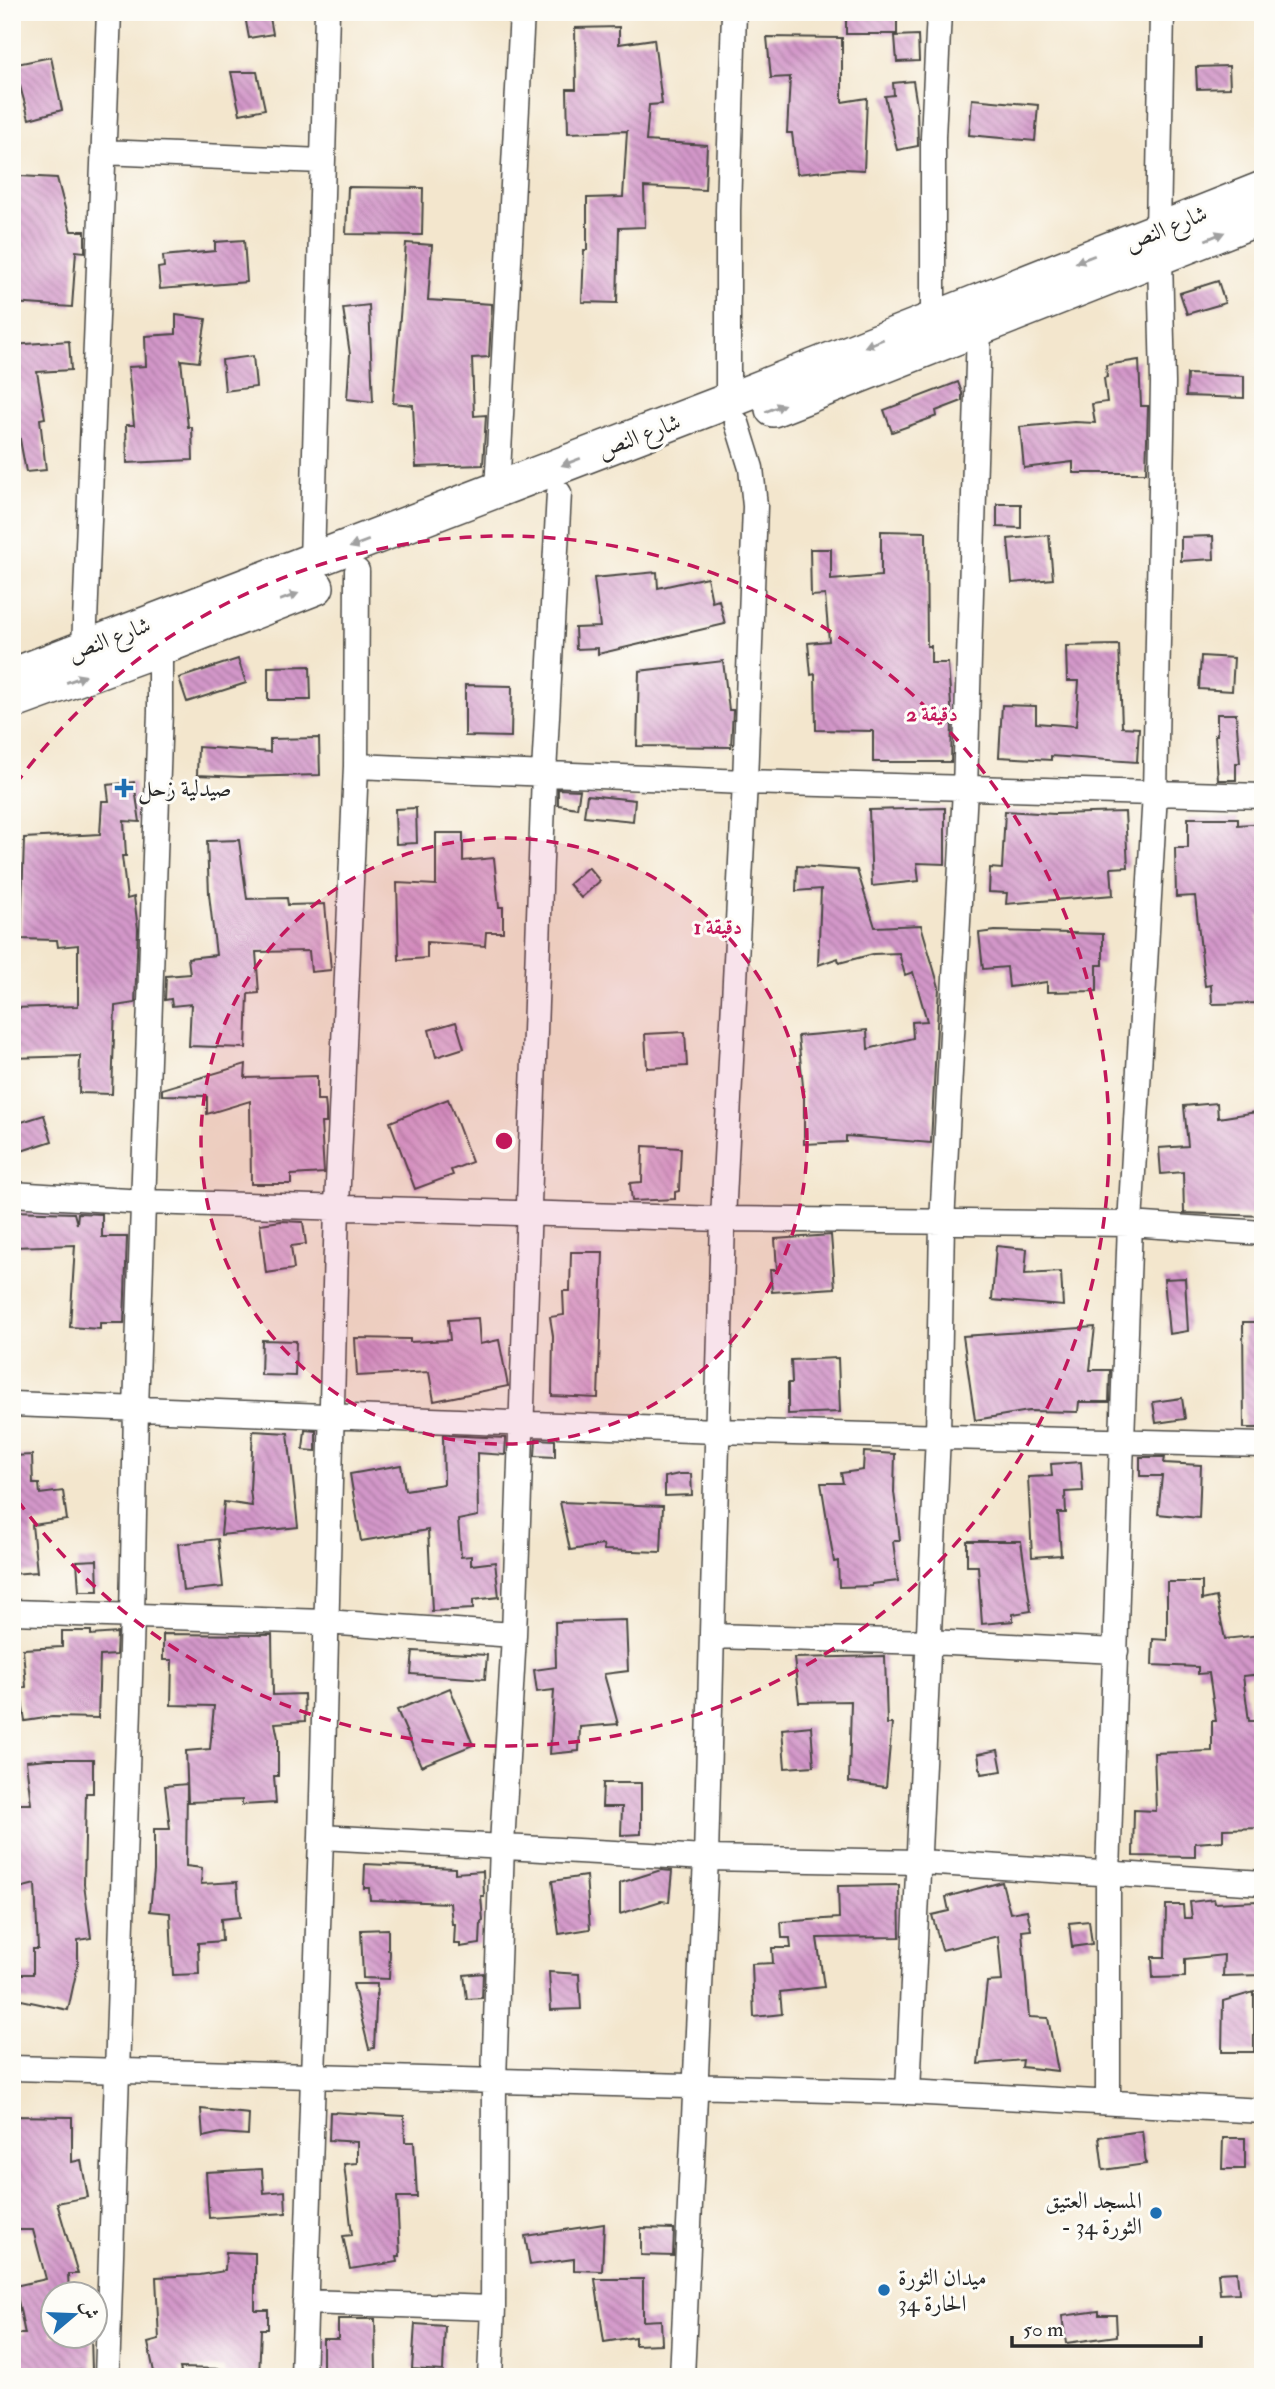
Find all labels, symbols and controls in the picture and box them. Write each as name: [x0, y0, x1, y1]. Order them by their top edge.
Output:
street label: شارع النص: [1120, 198, 1213, 262]
one-way arrow: [1204, 230, 1225, 241]
one-way arrow: [1075, 254, 1096, 265]
one-way arrow: [863, 337, 884, 348]
one-way arrow: [764, 403, 785, 414]
street label: شارع النص: [593, 407, 686, 470]
one-way arrow: [560, 457, 581, 468]
one-way arrow: [348, 539, 369, 550]
one-way arrow: [278, 592, 299, 603]
street label: شارع النص: [63, 610, 156, 673]
one-way arrow: [66, 673, 87, 684]
text: 2 دقيقة: [906, 701, 958, 728]
place label: صيدلية زحل: [138, 774, 232, 805]
marker: صيدلية زحل: [116, 780, 132, 796]
text: 1 دقيقة: [694, 914, 742, 941]
centre of rings: [492, 1129, 516, 1153]
place label: المسجد العتيق - الثورة 34: [1045, 2186, 1142, 2241]
marker: المسجد العتيق - الثورة 34: [1148, 2205, 1164, 2221]
place label: ميدان الثورة الحارة 34: [898, 2263, 987, 2318]
north arrow: [38, 2280, 108, 2350]
marker: ميدان الثورة الحارة 34: [876, 2282, 892, 2298]
text: ش: [75, 2297, 104, 2323]
scale bar: [1012, 2305, 1202, 2349]
text: 50 m: [1023, 2316, 1064, 2343]

